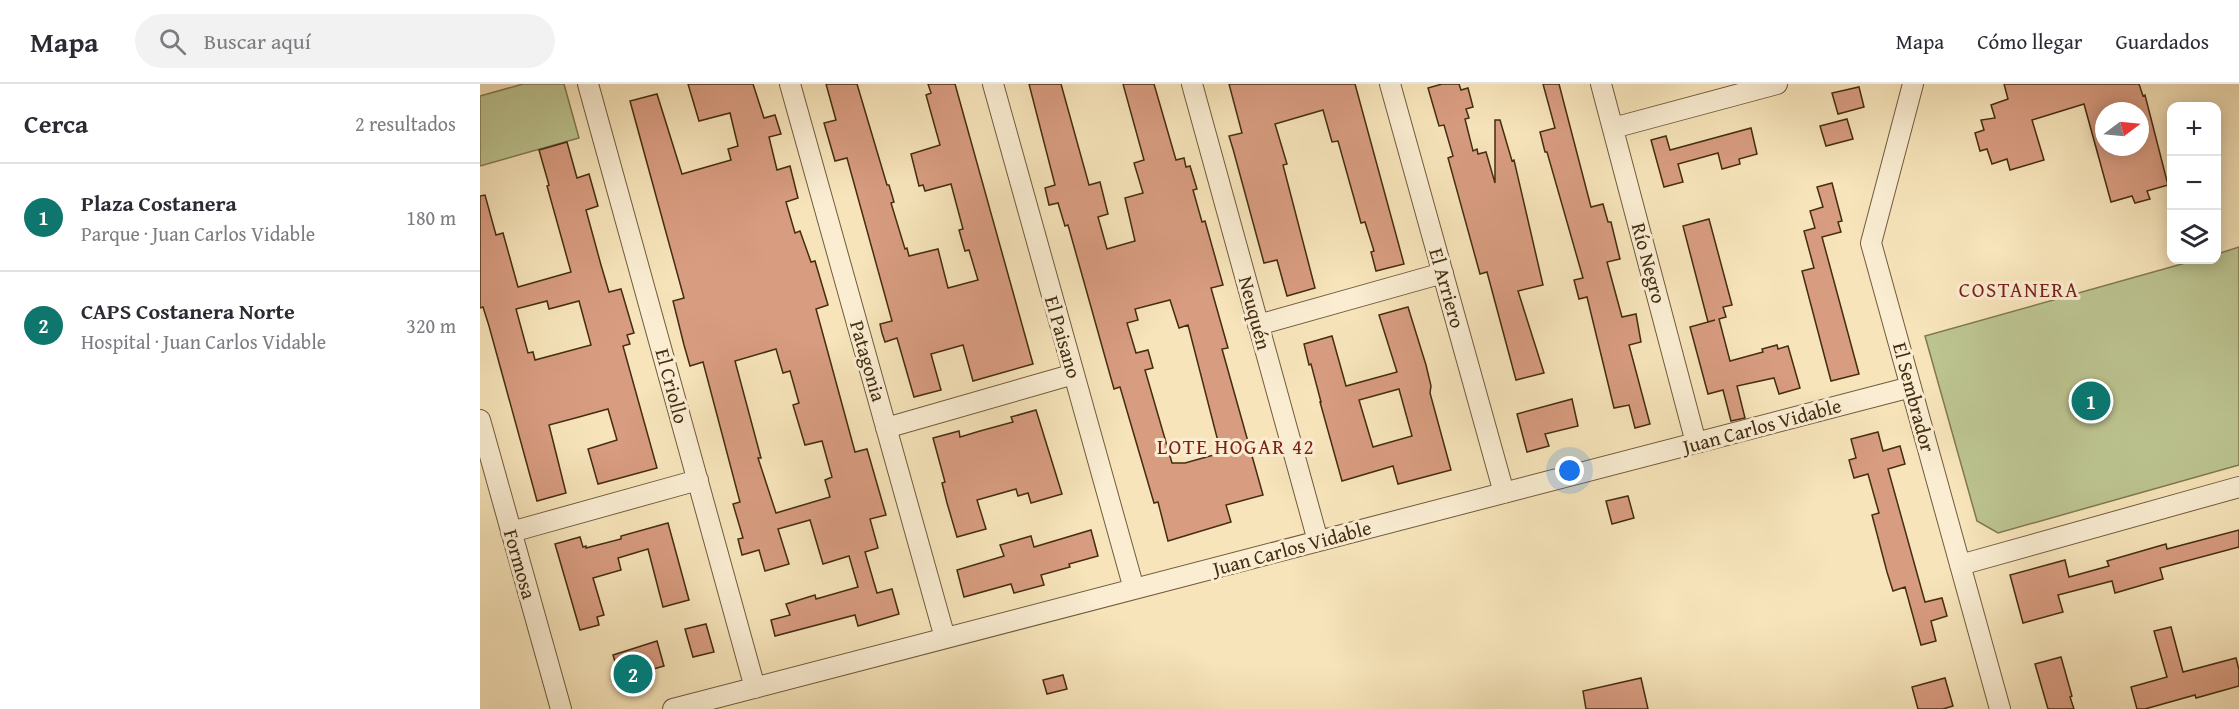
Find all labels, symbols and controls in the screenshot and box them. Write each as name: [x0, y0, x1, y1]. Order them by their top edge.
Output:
search box: [135, 14, 555, 68]
text: Mapa: [30, 21, 99, 62]
icon: search: [156, 25, 189, 58]
text: Buscar aquí: [204, 25, 311, 57]
text: Mapa: [1896, 26, 1944, 57]
text: Cómo llegar: [1977, 26, 2082, 57]
text: Guardados: [2115, 26, 2209, 57]
north arrow: [2095, 102, 2149, 156]
map controls: [2167, 102, 2221, 264]
button: +: [2167, 102, 2221, 156]
text: Cerca: [24, 104, 88, 143]
text: 2 resultados: [355, 109, 456, 138]
button: −: [2167, 156, 2221, 210]
text: Plaza Costanera: [81, 187, 237, 219]
text: 1: [38, 203, 49, 232]
text: 180 m: [406, 203, 456, 232]
button: layers: [2167, 210, 2221, 264]
text: Parque · Juan Carlos Vidable: [81, 219, 315, 248]
street label: Río Negro: [1625, 219, 1674, 306]
street label: El Arriero: [1422, 244, 1473, 331]
street label: Neuquén: [1232, 273, 1279, 353]
district label: COSTANERA: [1959, 274, 2079, 305]
street label: El Paisano: [1038, 292, 1089, 382]
text: CAPS Costanera Norte: [81, 295, 295, 327]
text: 2: [38, 311, 49, 340]
text: 320 m: [406, 311, 456, 340]
street label: Patagonia: [843, 317, 894, 405]
text: Hospital · Juan Carlos Vidable: [81, 327, 326, 356]
street label: El Sembrador: [1886, 339, 1943, 455]
street label: El Criollo: [649, 345, 696, 427]
pin: 1: [2072, 378, 2110, 424]
street label: Juan Carlos Vidable: [1676, 390, 1844, 461]
district label: LOTE HOGAR 42: [1157, 431, 1315, 462]
your location: [1555, 456, 1584, 485]
street label: Juan Carlos Vidable: [1206, 512, 1374, 583]
street label: Formosa: [497, 526, 544, 603]
pin: 2: [614, 652, 652, 696]

